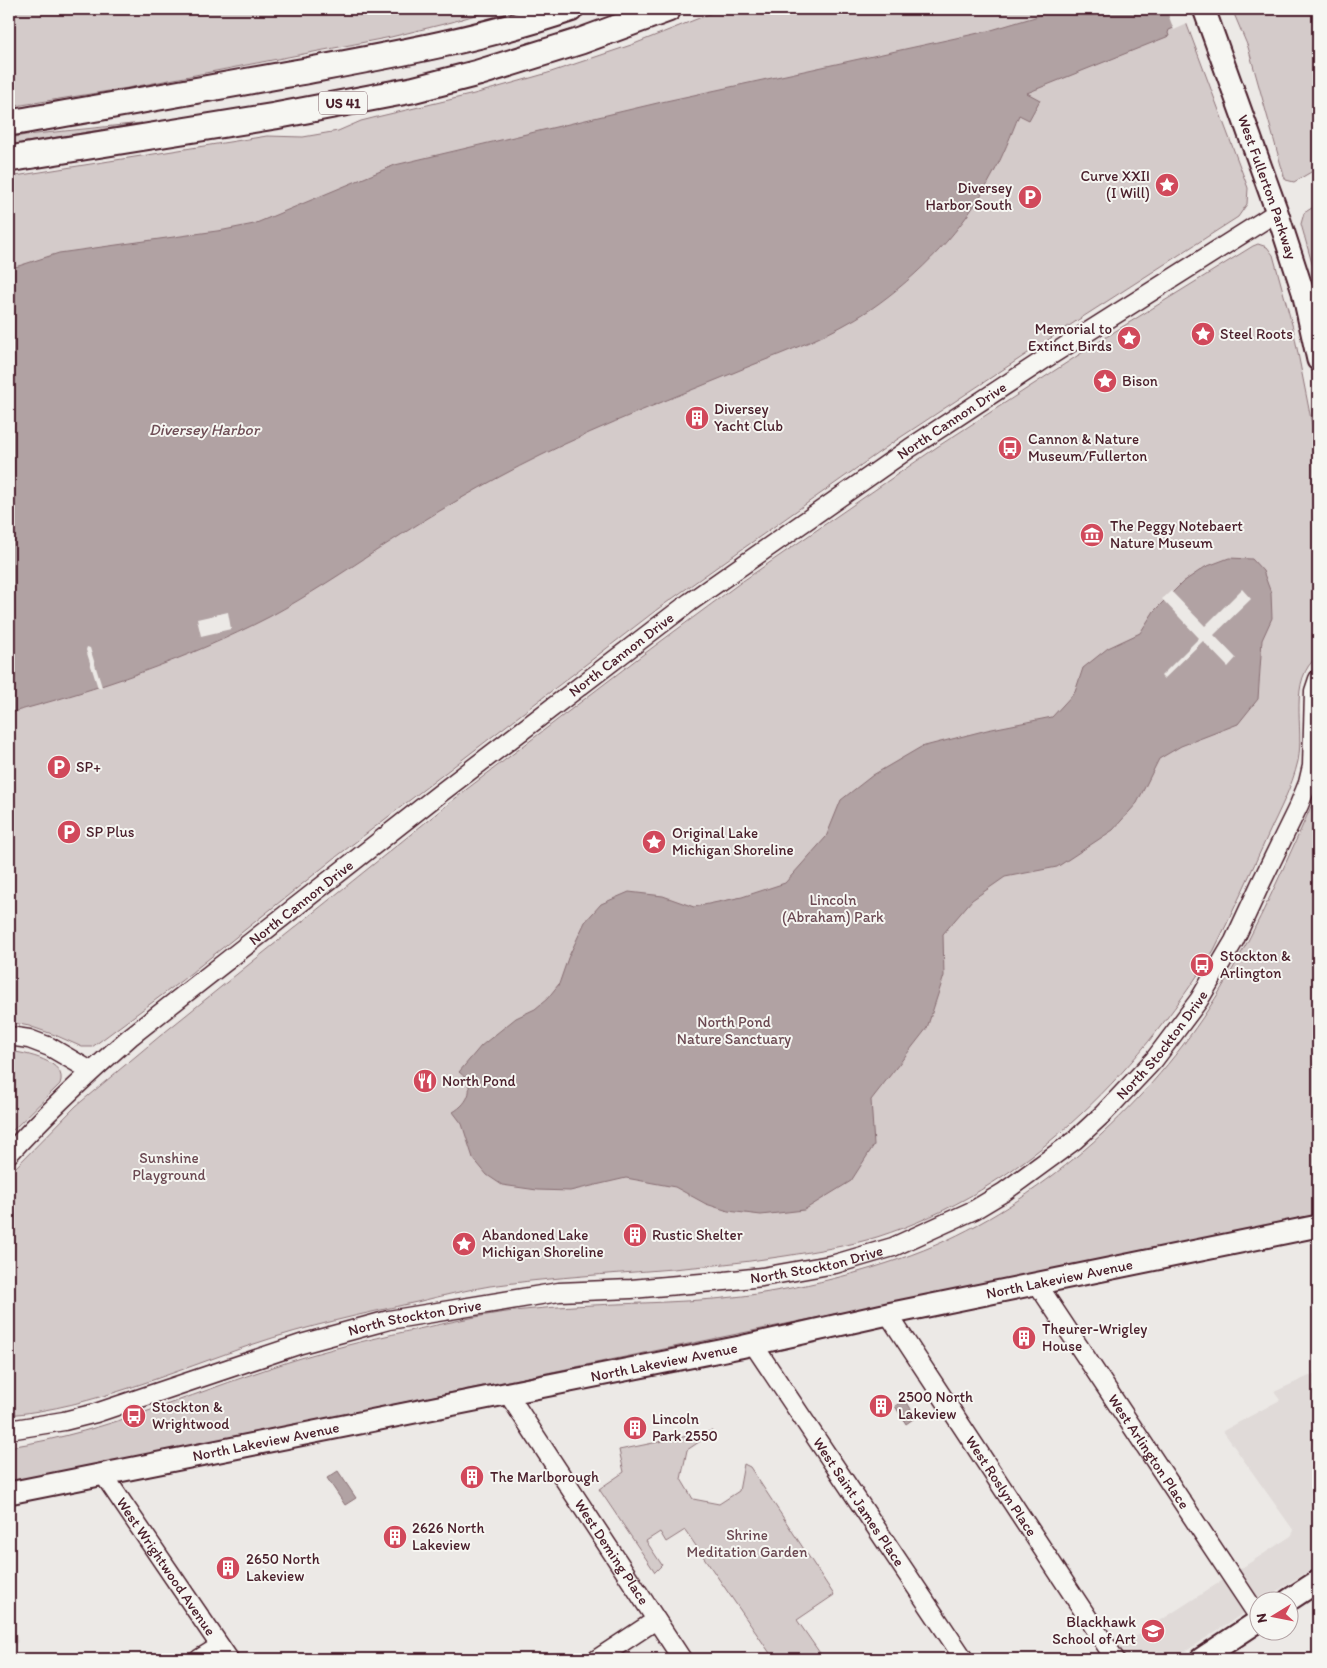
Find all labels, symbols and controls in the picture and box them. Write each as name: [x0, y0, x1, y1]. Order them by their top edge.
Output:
road number: US 41: [319, 92, 367, 115]
street label: West Fullerton Parkway: [1234, 112, 1301, 262]
place label: Curve XXII (I Will): [1081, 167, 1150, 202]
place icon: Curve XXII (I Will): [1154, 172, 1180, 198]
place label: Diversey Harbor South: [925, 179, 1012, 214]
parking icon: Diversey Harbor South: [1017, 184, 1043, 210]
place label: Memorial to Extinct Birds: [1028, 320, 1112, 355]
place icon: Steel Roots: [1190, 321, 1216, 347]
place icon: Memorial to Extinct Birds: [1116, 325, 1142, 351]
place label: Steel Roots: [1220, 325, 1293, 343]
place icon: Bison: [1092, 368, 1118, 394]
place label: Bison: [1122, 372, 1158, 390]
street label: North Cannon Drive: [893, 378, 1010, 463]
place label: Diversey Yacht Club: [714, 400, 783, 435]
building icon: Diversey Yacht Club: [684, 405, 710, 431]
water label: Diversey Harbor: [149, 420, 261, 439]
place label: Cannon & Nature Museum/Fullerton: [1028, 430, 1147, 465]
bus stop icon: Cannon & Nature Museum/Fullerton: [997, 435, 1023, 461]
place label: The Peggy Notebaert Nature Museum: [1110, 517, 1243, 552]
museum icon: The Peggy Notebaert Nature Museum: [1079, 522, 1105, 548]
street label: North Cannon Drive: [565, 609, 677, 701]
parking icon: SP+: [46, 754, 72, 780]
place label: SP+: [76, 758, 101, 776]
parking icon: SP Plus: [56, 819, 82, 845]
place label: SP Plus: [86, 823, 135, 841]
place label: Original Lake Michigan Shoreline: [672, 824, 794, 859]
place icon: Original Lake Michigan Shoreline: [641, 829, 667, 855]
street label: North Cannon Drive: [245, 856, 357, 949]
park label: Lincoln (Abraham) Park: [782, 891, 884, 926]
place label: Stockton & Arlington: [1220, 947, 1291, 982]
bus stop icon: Stockton & Arlington: [1189, 952, 1215, 978]
street label: North Stockton Drive: [1112, 987, 1212, 1103]
park label: North Pond Nature Sanctuary: [677, 1013, 791, 1048]
restaurant icon: North Pond: [412, 1068, 438, 1094]
place label: North Pond: [442, 1072, 515, 1090]
park label: Sunshine Playground: [132, 1149, 206, 1184]
building icon: Rustic Shelter: [622, 1222, 648, 1248]
place label: Abandoned Lake Michigan Shoreline: [482, 1226, 604, 1261]
place label: Rustic Shelter: [652, 1226, 743, 1244]
place icon: Abandoned Lake Michigan Shoreline: [451, 1231, 477, 1257]
street label: North Stockton Drive: [749, 1241, 885, 1287]
street label: North Lakeview Avenue: [984, 1255, 1134, 1303]
street label: North Stockton Drive: [346, 1296, 483, 1340]
place label: Theurer-Wrigley House: [1042, 1320, 1147, 1355]
building icon: Theurer-Wrigley House: [1011, 1325, 1037, 1351]
street label: North Lakeview Avenue: [589, 1339, 739, 1386]
place label: 2500 North Lakeview: [898, 1388, 973, 1423]
street label: West Arlington Place: [1104, 1391, 1193, 1512]
building icon: 2500 North Lakeview: [868, 1393, 894, 1419]
place label: Stockton & Wrightwood: [152, 1398, 229, 1433]
bus stop icon: Stockton & Wrightwood: [121, 1403, 147, 1429]
place label: Lincoln Park 2550: [652, 1410, 718, 1445]
building icon: Lincoln Park 2550: [622, 1415, 648, 1441]
street label: North Lakeview Avenue: [191, 1418, 341, 1465]
street label: West Roslyn Place: [962, 1432, 1041, 1540]
street label: West Saint James Place: [809, 1434, 908, 1570]
building icon: The Marlborough: [459, 1464, 485, 1490]
place label: The Marlborough: [490, 1468, 599, 1486]
street label: West Wrightwood Avenue: [113, 1494, 220, 1639]
street label: West Deming Place: [571, 1496, 653, 1608]
place label: 2626 North Lakeview: [412, 1519, 484, 1554]
building icon: 2626 North Lakeview: [382, 1524, 408, 1550]
park label: Shrine Meditation Garden: [687, 1526, 808, 1561]
place label: 2650 North Lakeview: [246, 1550, 320, 1585]
building icon: 2650 North Lakeview: [215, 1555, 241, 1581]
north arrow: [1250, 1590, 1300, 1640]
text: N: [1252, 1612, 1271, 1624]
place label: Blackhawk School of Art: [1052, 1613, 1136, 1648]
school or university icon: Blackhawk School of Art: [1140, 1618, 1166, 1644]

